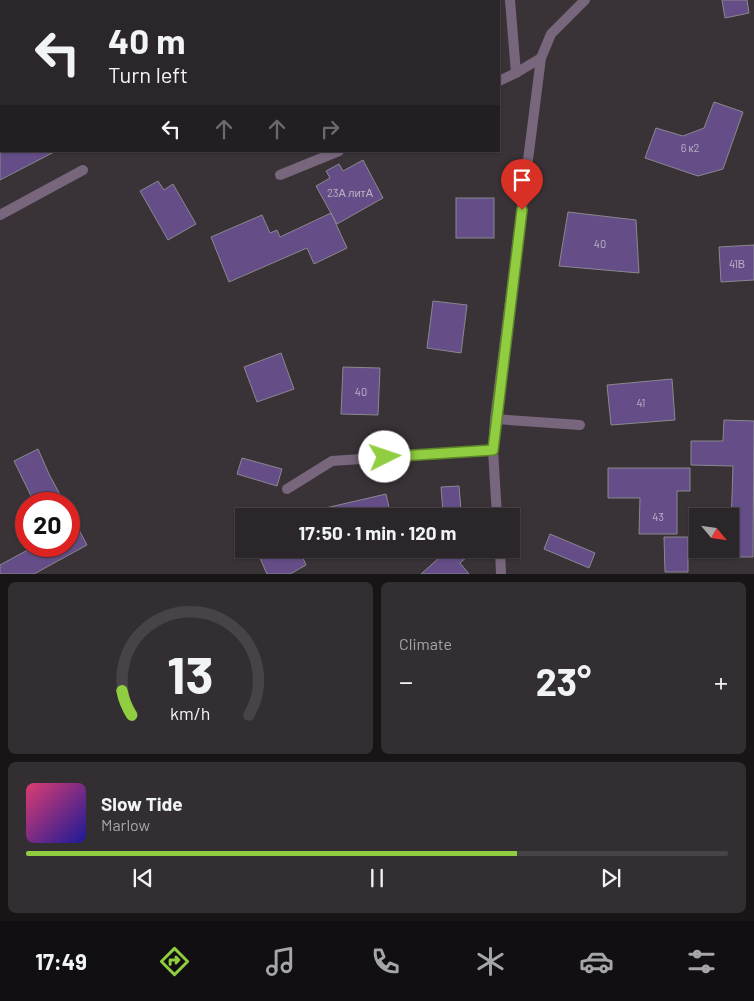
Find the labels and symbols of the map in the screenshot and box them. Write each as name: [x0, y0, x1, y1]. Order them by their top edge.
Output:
house number: 6 к2: [681, 141, 699, 154]
pin: [501, 159, 543, 210]
house number: 23А литА: [327, 186, 374, 199]
house number: 40: [594, 237, 606, 250]
house number: 41В: [729, 257, 745, 270]
house number: 40: [355, 385, 367, 398]
house number: 41: [637, 396, 645, 409]
position arrow: [358, 430, 410, 482]
speed limit sign: 20: [15, 492, 80, 557]
north arrow: [689, 508, 739, 558]
house number: 43: [652, 510, 664, 523]

